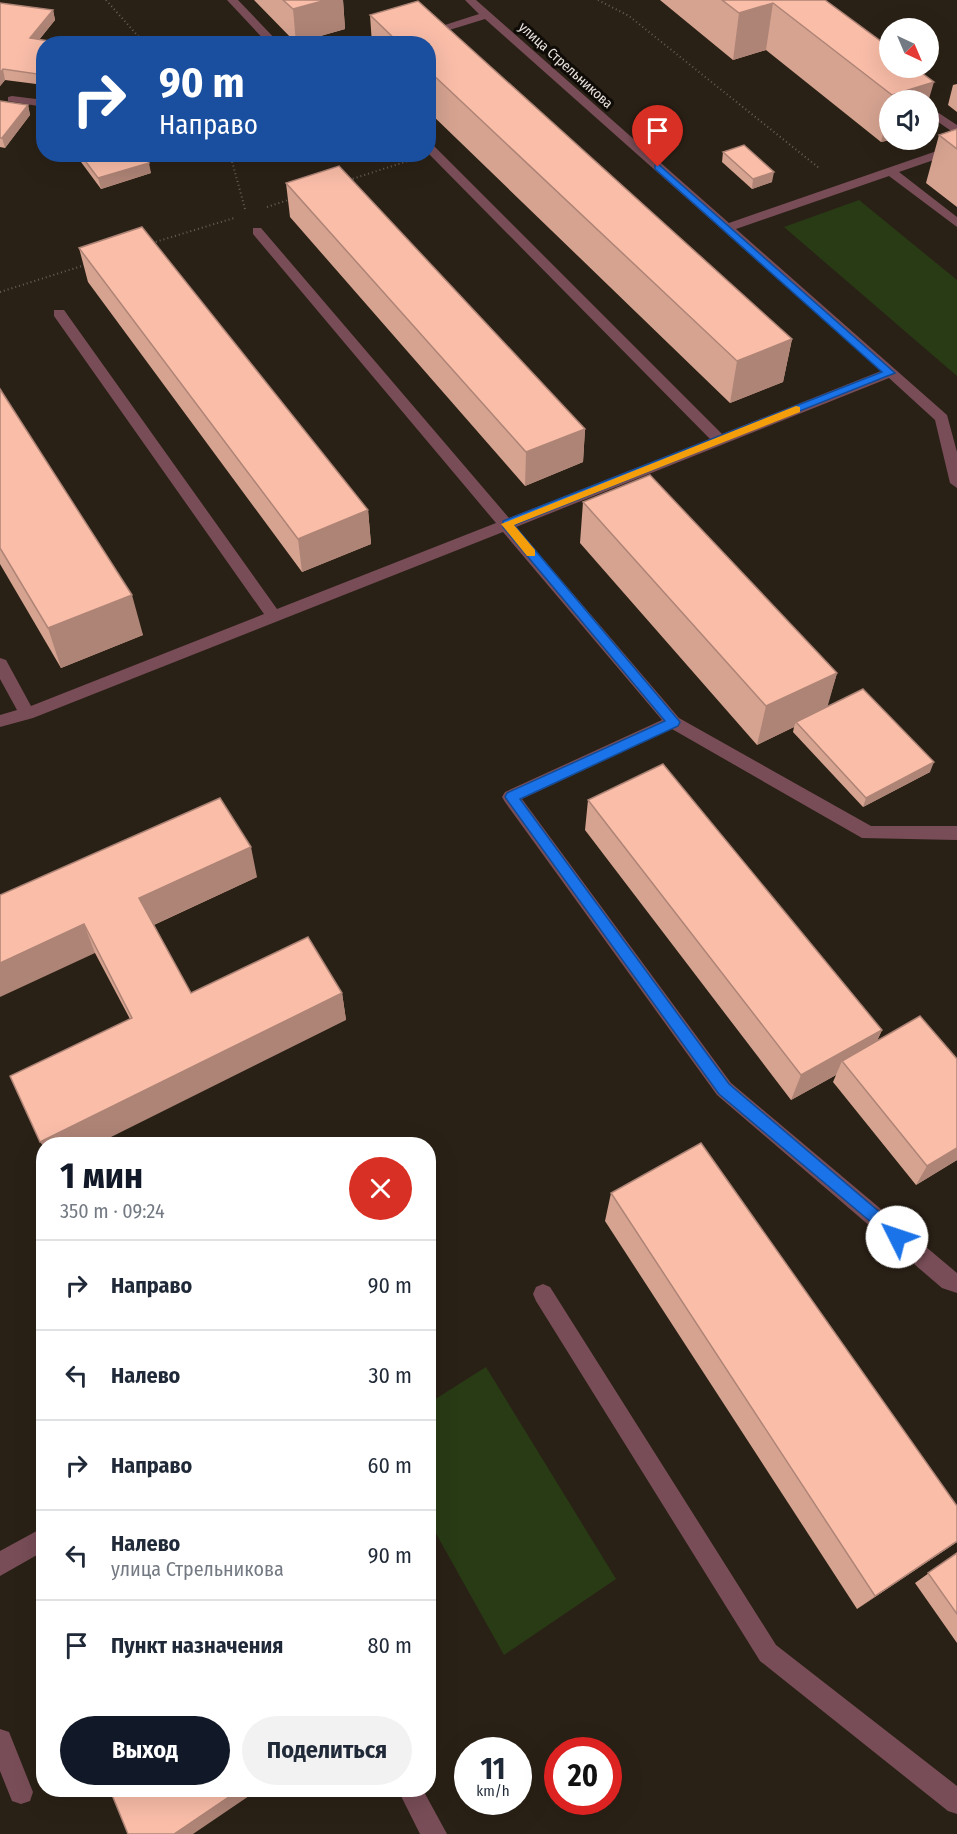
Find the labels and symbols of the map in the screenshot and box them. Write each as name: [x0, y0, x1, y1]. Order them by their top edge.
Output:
north arrow: [879, 18, 939, 78]
street label: улица Стрельникова: [515, 19, 616, 112]
pin: [632, 105, 683, 167]
position arrow: [865, 1205, 929, 1269]
speed limit sign: 20: [544, 1737, 622, 1815]

